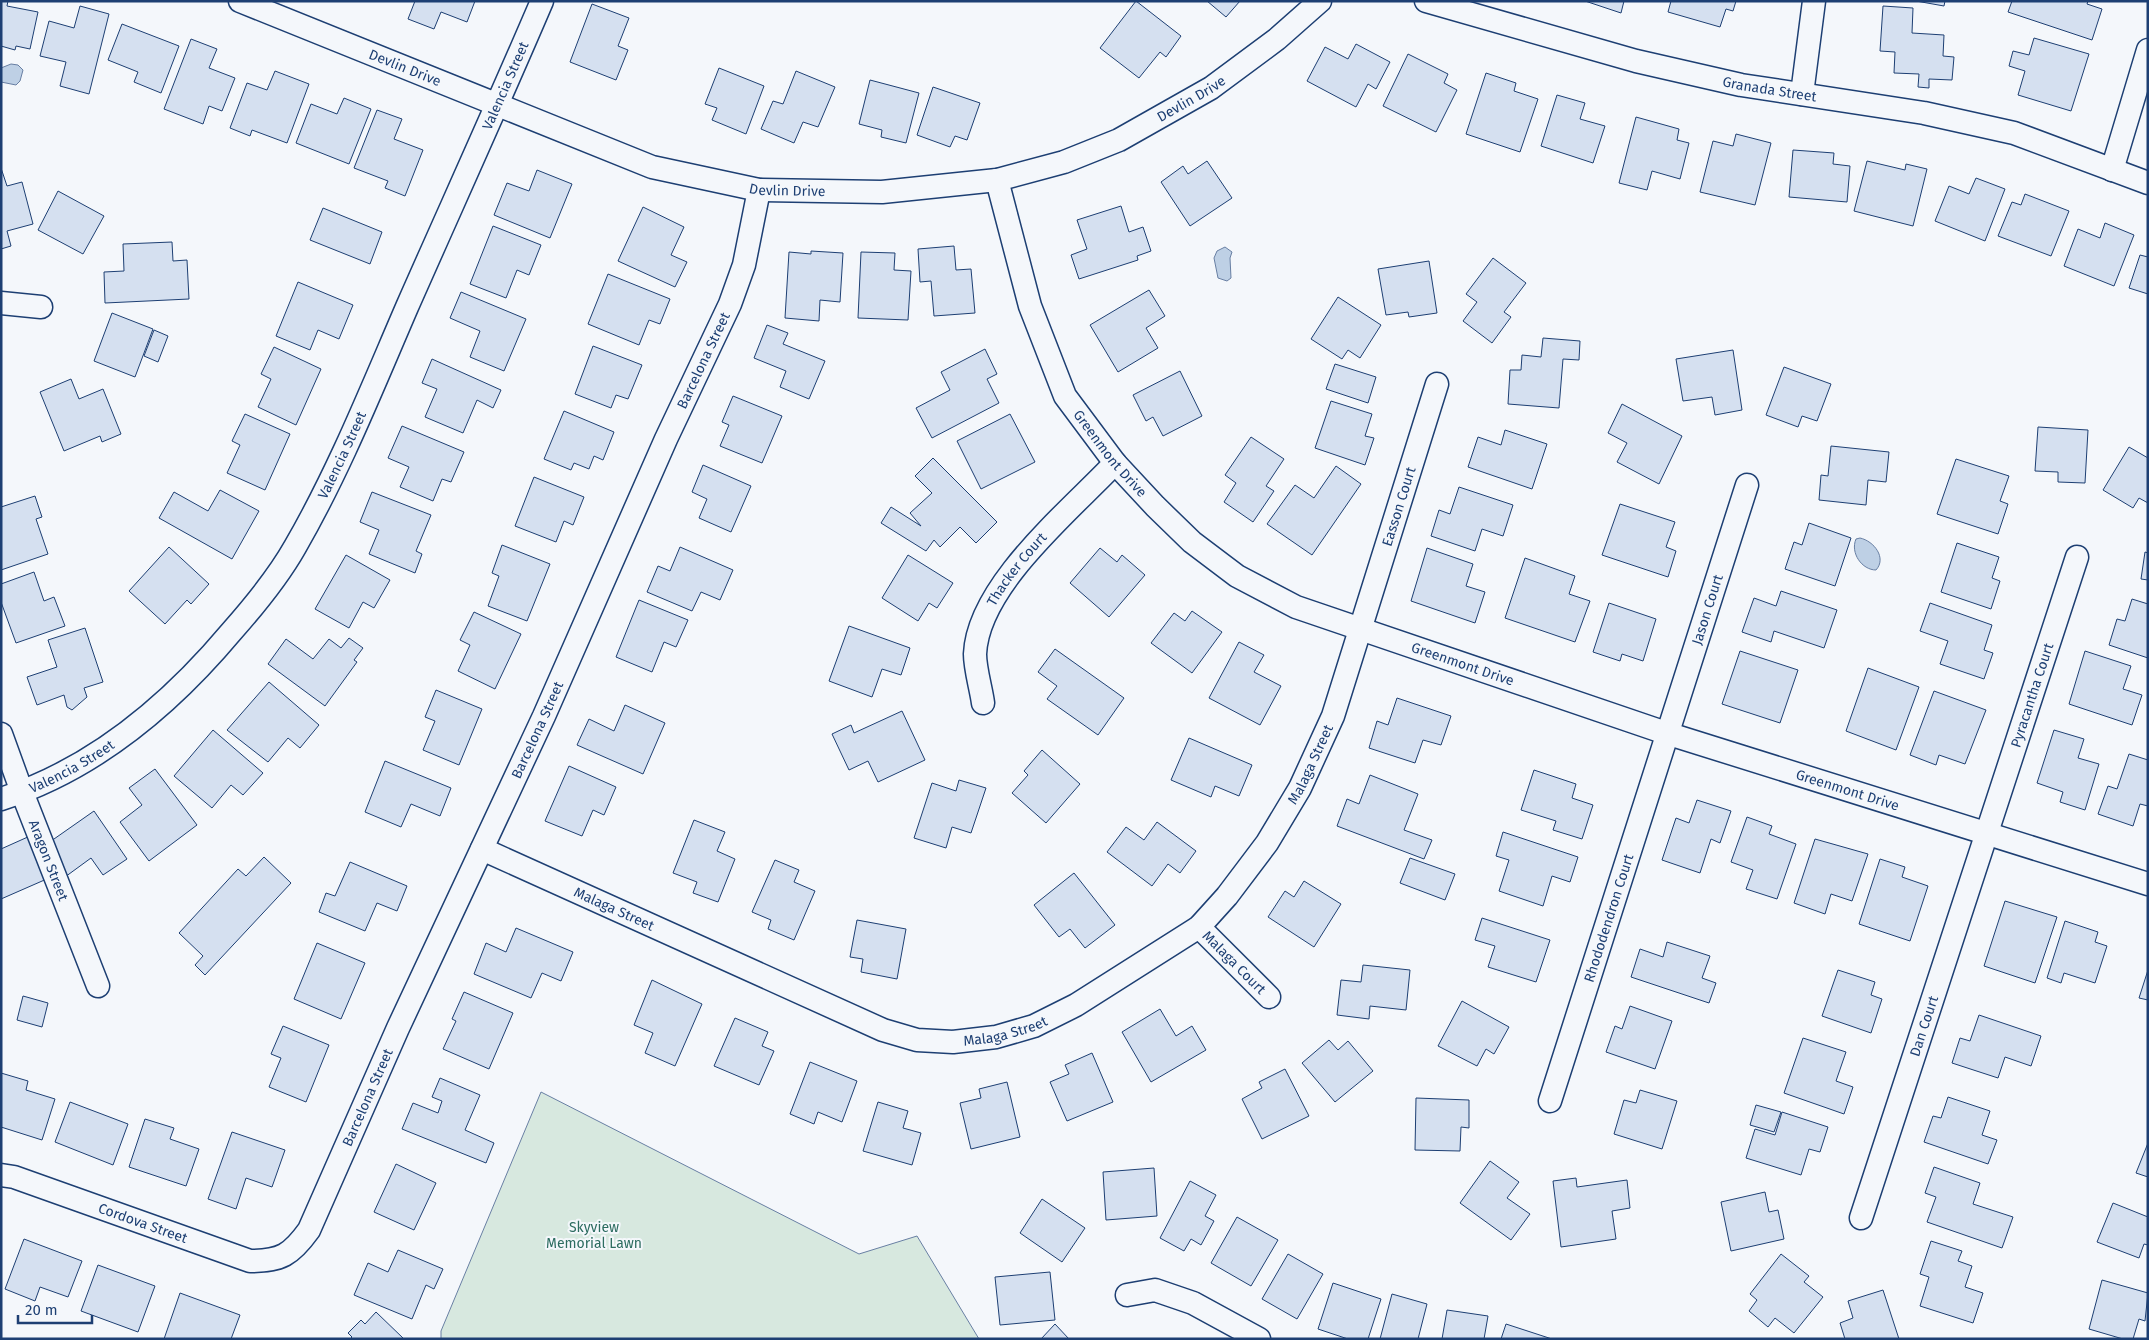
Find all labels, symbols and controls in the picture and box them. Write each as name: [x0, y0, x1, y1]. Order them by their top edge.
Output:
street label: Valencia Street: [479, 38, 533, 133]
street label: Devlin Drive: [366, 46, 444, 90]
street label: Devlin Drive: [1154, 72, 1229, 126]
street label: Granada Street: [1721, 73, 1819, 106]
street label: Devlin Drive: [748, 180, 826, 200]
street label: Barcelona Street: [674, 309, 734, 412]
street label: Greenmont Drive: [1069, 407, 1150, 501]
street label: Valencia Street: [315, 408, 370, 502]
street label: Easson Court: [1379, 464, 1420, 548]
street label: Thacker Court: [983, 529, 1051, 609]
street label: Jason Court: [1688, 572, 1727, 647]
street label: Greenmont Drive: [1409, 639, 1516, 690]
street label: Pyracantha Court: [2007, 640, 2058, 750]
street label: Barcelona Street: [508, 678, 568, 781]
street label: Malaga Street: [1284, 721, 1337, 808]
street label: Valencia Street: [27, 736, 119, 797]
street label: Greenmont Drive: [1794, 766, 1901, 815]
street label: Aragon Street: [25, 817, 72, 904]
street label: Rhododendron Court: [1581, 851, 1638, 984]
street label: Malaga Street: [571, 884, 658, 935]
street label: Malaga Court: [1199, 927, 1270, 999]
street label: Dan Court: [1906, 993, 1942, 1059]
street label: Malaga Street: [962, 1012, 1051, 1050]
street label: Barcelona Street: [339, 1045, 397, 1149]
street label: Cordova Street: [96, 1200, 190, 1247]
park label: Skyview Memorial Lawn: [546, 1219, 642, 1252]
scale bar: [18, 1292, 91, 1324]
text: 20 m: [25, 1301, 58, 1319]

